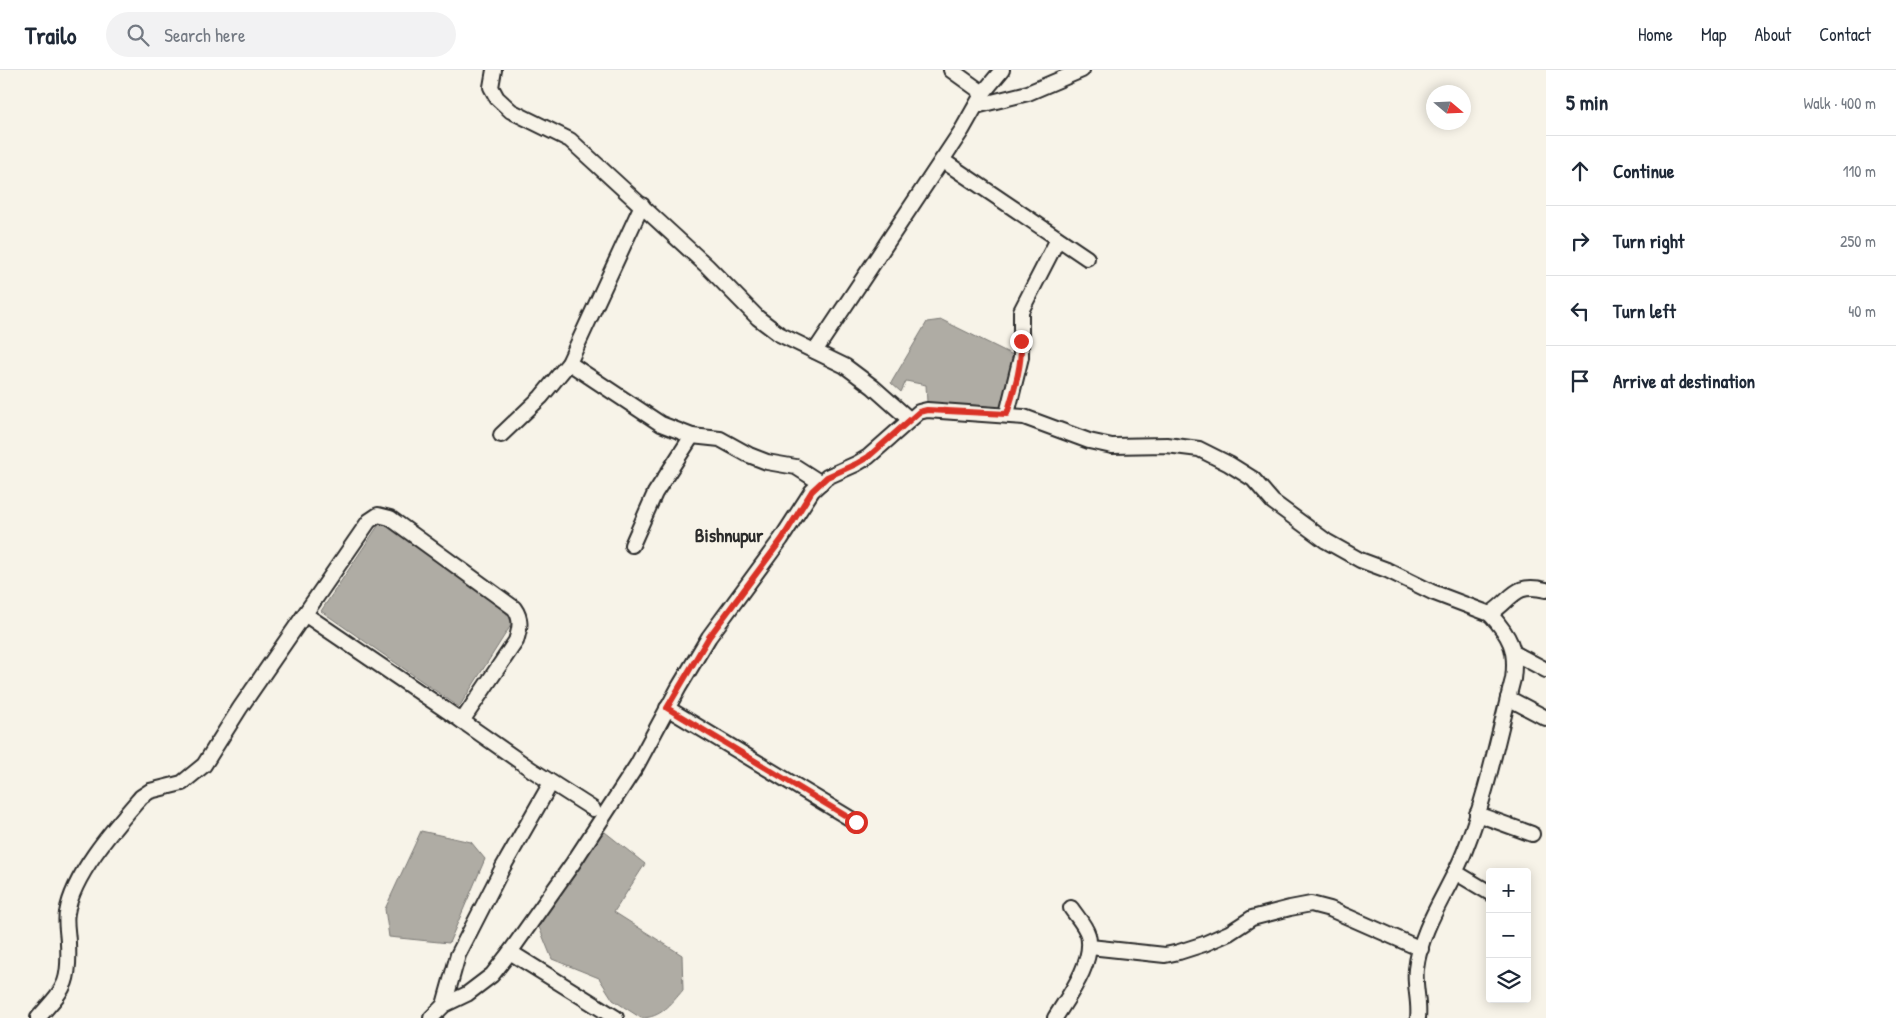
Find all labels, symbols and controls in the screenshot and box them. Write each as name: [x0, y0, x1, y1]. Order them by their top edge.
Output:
search box: [106, 12, 456, 57]
text: Trailo: [25, 19, 76, 51]
icon: search: [124, 21, 152, 49]
text: Search here: [164, 22, 246, 48]
text: Home: [1638, 22, 1673, 47]
text: Map: [1701, 22, 1726, 47]
text: About: [1754, 22, 1791, 47]
text: Contact: [1819, 22, 1871, 47]
north arrow: [1426, 85, 1471, 130]
text: 5 min: [1566, 88, 1608, 117]
text: Walk · 400 m: [1804, 92, 1876, 114]
icon: ahead: [1566, 157, 1594, 185]
text: Continue: [1613, 158, 1674, 184]
text: 110 m: [1843, 160, 1876, 182]
icon: right: [1566, 227, 1594, 255]
text: Turn right: [1613, 228, 1684, 254]
text: 250 m: [1840, 230, 1876, 252]
icon: left: [1566, 297, 1594, 325]
text: Turn left: [1613, 298, 1676, 324]
text: 40 m: [1848, 300, 1876, 322]
route end: [1010, 330, 1033, 353]
icon: arrive: [1566, 367, 1594, 395]
text: Arrive at destination: [1613, 368, 1755, 394]
district label: Bishnupur: [695, 522, 764, 549]
route start: [845, 811, 868, 834]
map controls: [1486, 868, 1531, 1003]
button: +: [1486, 868, 1531, 913]
button: −: [1486, 913, 1531, 958]
button: layers: [1486, 958, 1531, 1003]

